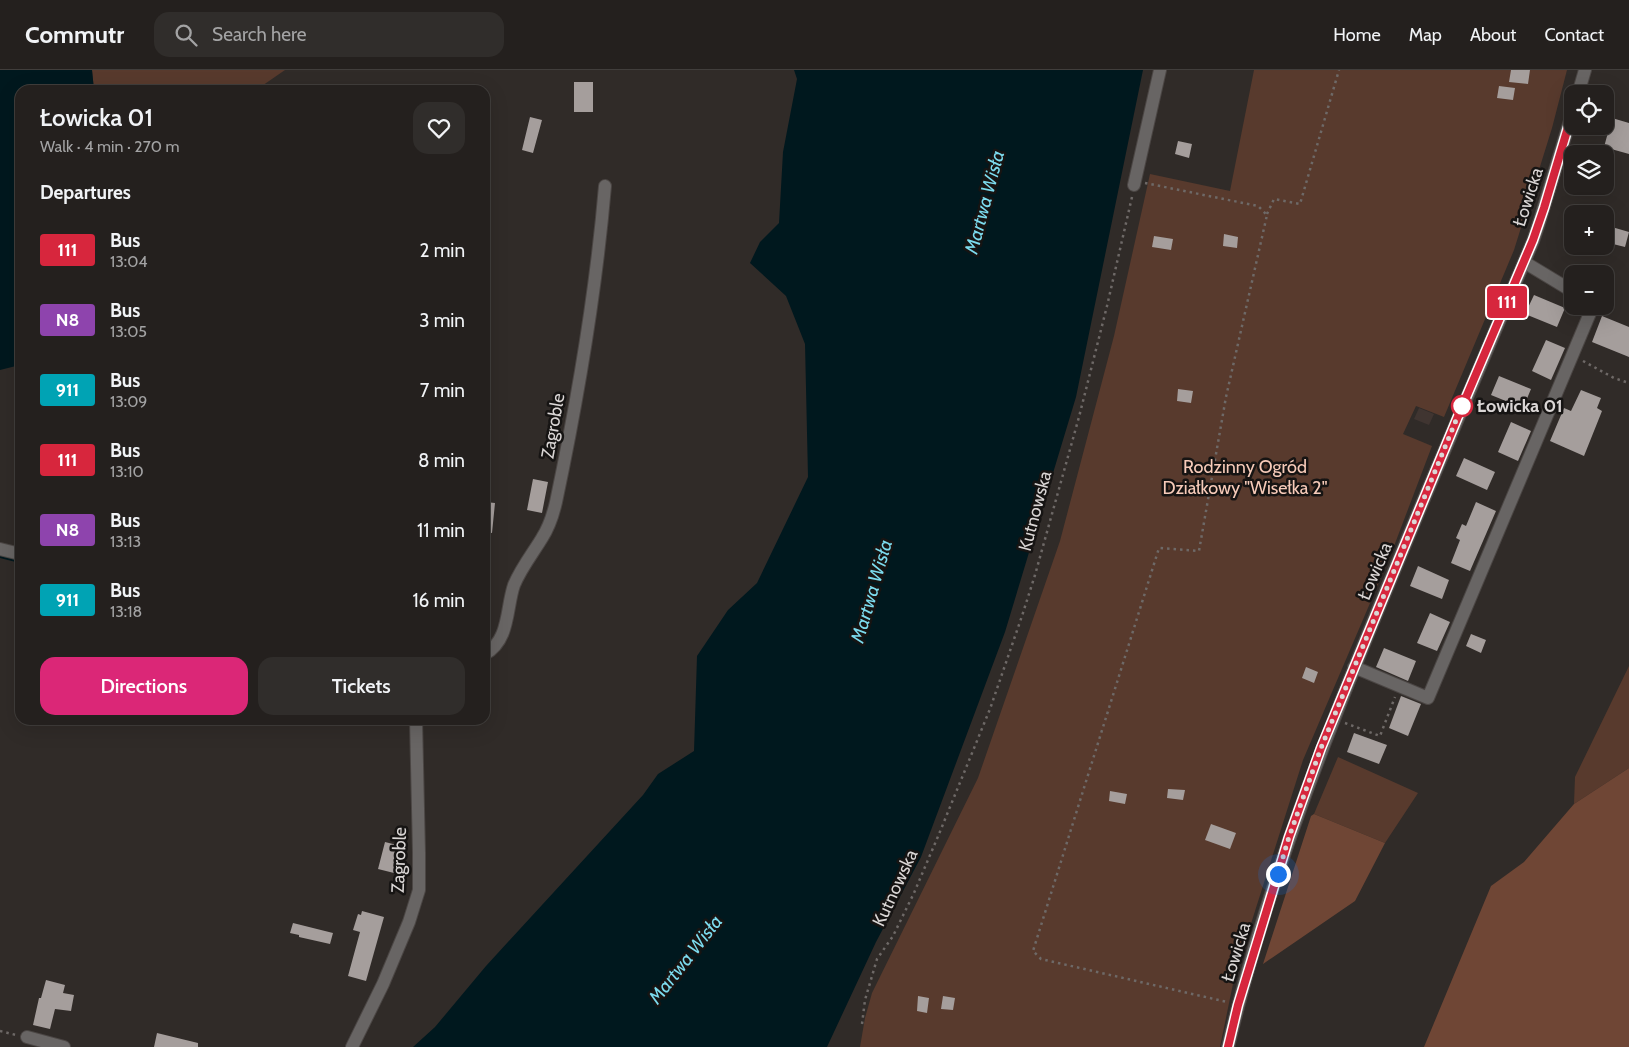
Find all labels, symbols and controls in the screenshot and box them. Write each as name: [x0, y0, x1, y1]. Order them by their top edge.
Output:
search box: [154, 12, 504, 57]
text: Commutr: [25, 20, 124, 49]
icon: search: [172, 21, 200, 49]
text: Search here: [212, 23, 307, 46]
text: Home: [1333, 24, 1381, 46]
text: Map: [1409, 24, 1442, 46]
text: About: [1470, 24, 1516, 46]
text: Contact: [1544, 24, 1604, 46]
map controls: [1564, 85, 1614, 315]
button: locate: [1564, 85, 1614, 135]
button: heart: [413, 102, 465, 154]
text: Łowicka 01: [40, 103, 153, 132]
text: Walk · 4 min · 270 m: [40, 137, 179, 156]
button: layers: [1564, 145, 1614, 195]
water label: Martwa Wisła: [959, 148, 1009, 257]
street label: Łowicka: [1508, 165, 1548, 229]
text: Departures: [40, 181, 131, 204]
button: +: [1564, 205, 1614, 255]
text: Bus: [110, 229, 140, 252]
text: 111: [58, 239, 77, 261]
text: 2 min: [419, 239, 465, 262]
text: 13:04: [110, 252, 148, 271]
button: −: [1564, 265, 1614, 315]
line badge: 111: [1478, 286, 1536, 318]
text: 111: [1497, 291, 1517, 313]
text: Bus: [110, 299, 140, 322]
text: N8: [56, 309, 79, 331]
text: 3 min: [419, 309, 465, 332]
text: 13:05: [110, 322, 147, 341]
text: Bus: [110, 369, 140, 392]
text: 911: [56, 379, 79, 401]
text: 7 min: [420, 379, 465, 402]
text: 13:09: [110, 392, 147, 411]
street label: Zagroble: [536, 392, 570, 460]
marker: Łowicka 01: [1451, 395, 1473, 417]
place label: Łowicka 01: [1477, 395, 1563, 417]
text: Bus: [110, 439, 140, 462]
text: 111: [58, 449, 77, 471]
text: 8 min: [418, 449, 465, 472]
park label: Rodzinny Ogród Działkowy "Wisełka 2": [1162, 456, 1328, 499]
text: 13:10: [110, 462, 144, 481]
street label: Kutnowska: [1014, 468, 1056, 554]
text: Bus: [110, 509, 140, 532]
text: N8: [56, 519, 79, 541]
text: 11 min: [417, 519, 465, 542]
text: 13:13: [110, 532, 141, 551]
water label: Martwa Wisła: [846, 537, 897, 646]
street label: Łowicka: [1353, 539, 1397, 603]
text: Bus: [110, 579, 140, 602]
text: 911: [56, 589, 79, 611]
text: 16 min: [412, 589, 465, 612]
text: 13:18: [110, 602, 142, 621]
button: Directions: [40, 657, 248, 715]
button: Tickets: [258, 657, 465, 715]
street label: Zagroble: [387, 827, 411, 893]
street label: Kutnowska: [868, 846, 922, 930]
your location: [1266, 862, 1291, 887]
water label: Martwa Wisła: [643, 910, 727, 1009]
street label: Łowicka: [1217, 920, 1255, 984]

